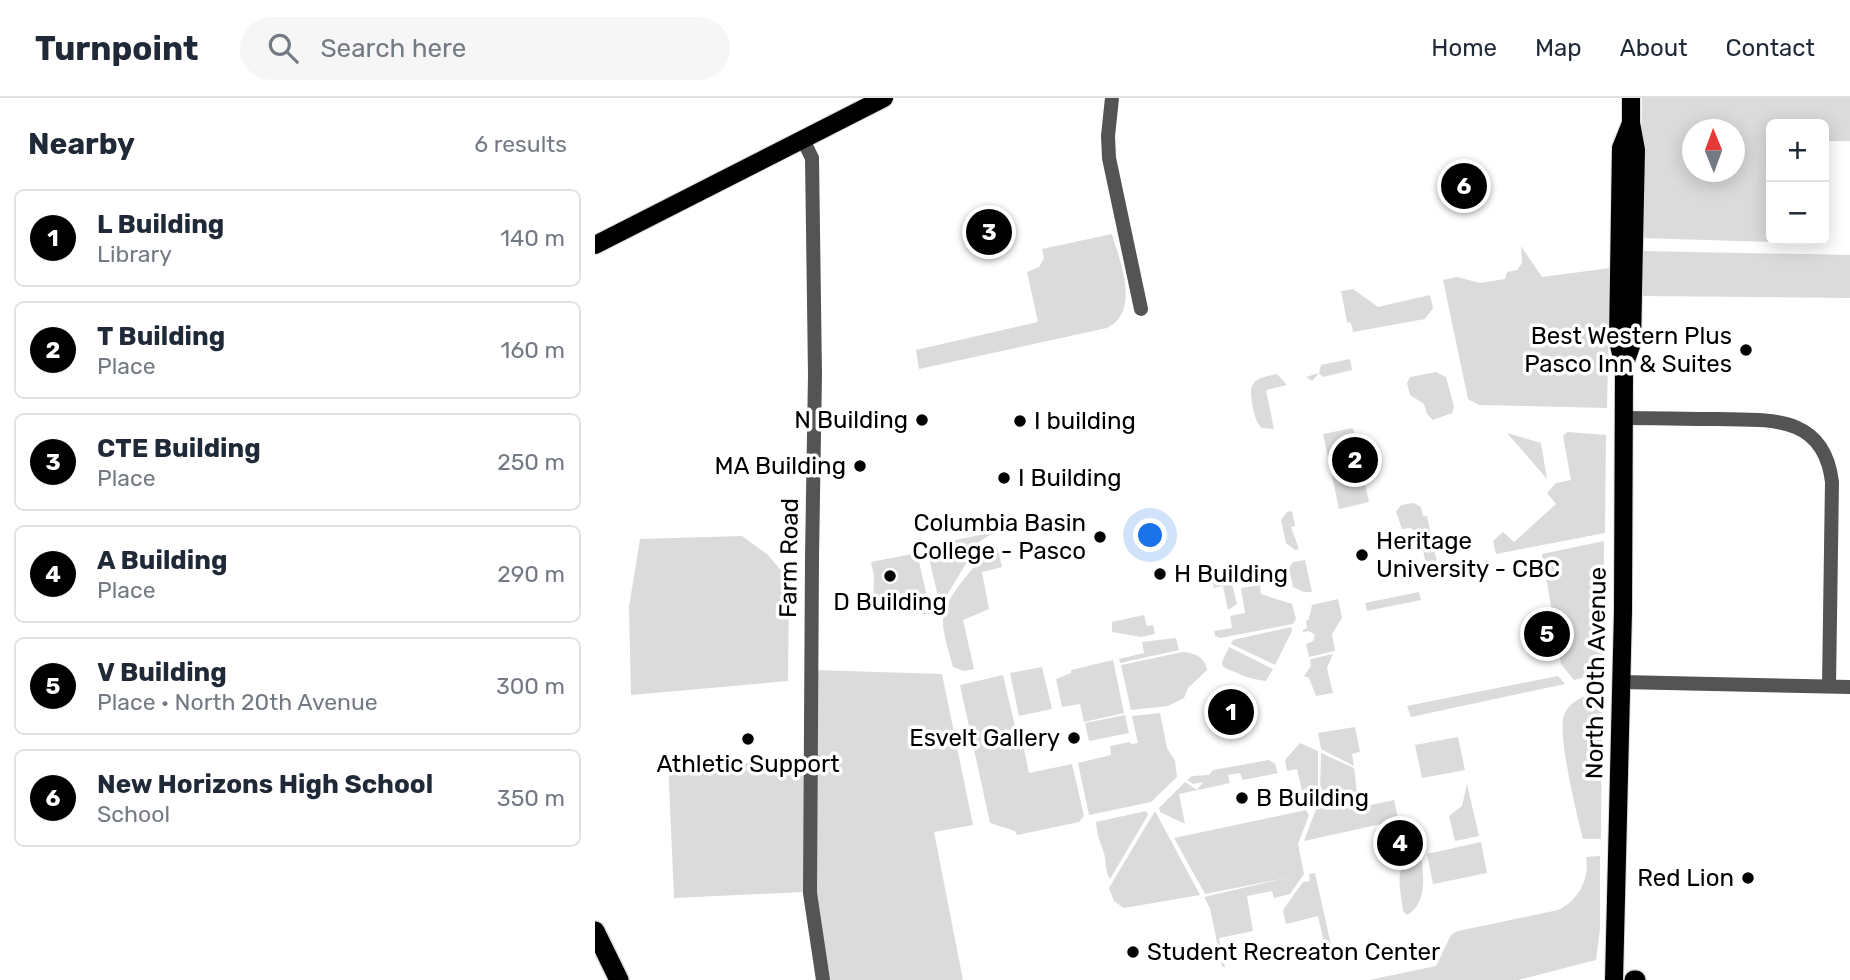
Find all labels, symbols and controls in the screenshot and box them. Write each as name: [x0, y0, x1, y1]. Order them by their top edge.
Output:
search box: [240, 17, 730, 80]
text: Turnpoint: [35, 29, 198, 68]
icon: search: [264, 29, 302, 67]
text: Search here: [320, 33, 466, 64]
text: Home: [1431, 34, 1497, 62]
text: Map: [1535, 34, 1582, 62]
text: About: [1620, 34, 1688, 62]
text: Contact: [1726, 34, 1815, 62]
north arrow: [1682, 119, 1745, 182]
map controls: [1766, 119, 1829, 245]
button: +: [1766, 119, 1829, 182]
text: Nearby: [28, 126, 135, 162]
text: 6 results: [474, 130, 567, 158]
pin: 6: [1441, 160, 1487, 212]
button: −: [1766, 182, 1829, 245]
pin: 3: [966, 206, 1012, 258]
text: L Building: [97, 209, 224, 240]
text: 1: [47, 224, 59, 252]
text: 140 m: [500, 224, 565, 252]
text: Library: [97, 240, 172, 268]
text: T Building: [97, 321, 225, 352]
place label: Best Western Plus Pasco Inn & Suites: [1524, 322, 1732, 378]
text: 2: [46, 336, 60, 364]
text: 160 m: [501, 336, 565, 364]
marker: Best Western Plus Pasco Inn & Suites: [1738, 342, 1754, 358]
text: Place: [97, 352, 156, 380]
place label: N Building: [794, 406, 908, 434]
place label: I building: [1034, 407, 1136, 435]
marker: N Building: [914, 412, 930, 428]
marker: I building: [1012, 413, 1028, 429]
text: CTE Building: [97, 433, 261, 464]
pin: 2: [1332, 434, 1378, 486]
text: 3: [45, 448, 61, 476]
text: 250 m: [497, 448, 565, 476]
place label: MA Building: [715, 452, 846, 480]
marker: MA Building: [852, 458, 868, 474]
text: Place: [97, 464, 156, 492]
place label: I Building: [1018, 464, 1122, 492]
marker: I Building: [996, 470, 1012, 486]
street label: Farm Road: [774, 498, 804, 618]
place label: Columbia Basin College - Pasco: [912, 509, 1086, 565]
your location: [1133, 518, 1167, 552]
place label: Heritage University - CBC: [1376, 527, 1560, 583]
marker: Columbia Basin College - Pasco: [1092, 529, 1108, 545]
text: A Building: [97, 545, 227, 576]
marker: Heritage University - CBC: [1354, 547, 1370, 563]
text: 4: [45, 560, 61, 588]
text: 290 m: [497, 560, 565, 588]
place label: H Building: [1174, 560, 1288, 588]
marker: H Building: [1152, 566, 1168, 582]
street label: North 20th Avenue: [1580, 567, 1612, 779]
marker: D Building: [882, 568, 898, 584]
text: Place: [97, 576, 156, 604]
place label: D Building: [833, 588, 947, 616]
pin: 5: [1524, 608, 1570, 660]
text: V Building: [97, 657, 227, 688]
text: 5: [46, 672, 60, 700]
text: 300 m: [496, 672, 565, 700]
pin: 1: [1208, 686, 1254, 738]
text: Place · North 20th Avenue: [97, 688, 378, 716]
place label: Esvelt Gallery: [909, 724, 1060, 752]
marker: Esvelt Gallery: [1066, 730, 1082, 746]
marker: Athletic Support: [740, 731, 756, 747]
place label: Athletic Support: [656, 750, 840, 778]
text: New Horizons High School: [97, 769, 433, 800]
text: 6: [46, 784, 60, 812]
text: 350 m: [497, 784, 565, 812]
place label: B Building: [1256, 784, 1369, 812]
marker: B Building: [1234, 790, 1250, 806]
text: School: [97, 800, 170, 828]
pin: 4: [1377, 817, 1423, 869]
place label: Red Lion: [1637, 864, 1734, 892]
marker: Red Lion: [1740, 870, 1756, 886]
place label: Student Recreaton Center: [1147, 938, 1440, 966]
marker: Student Recreaton Center: [1125, 944, 1141, 960]

